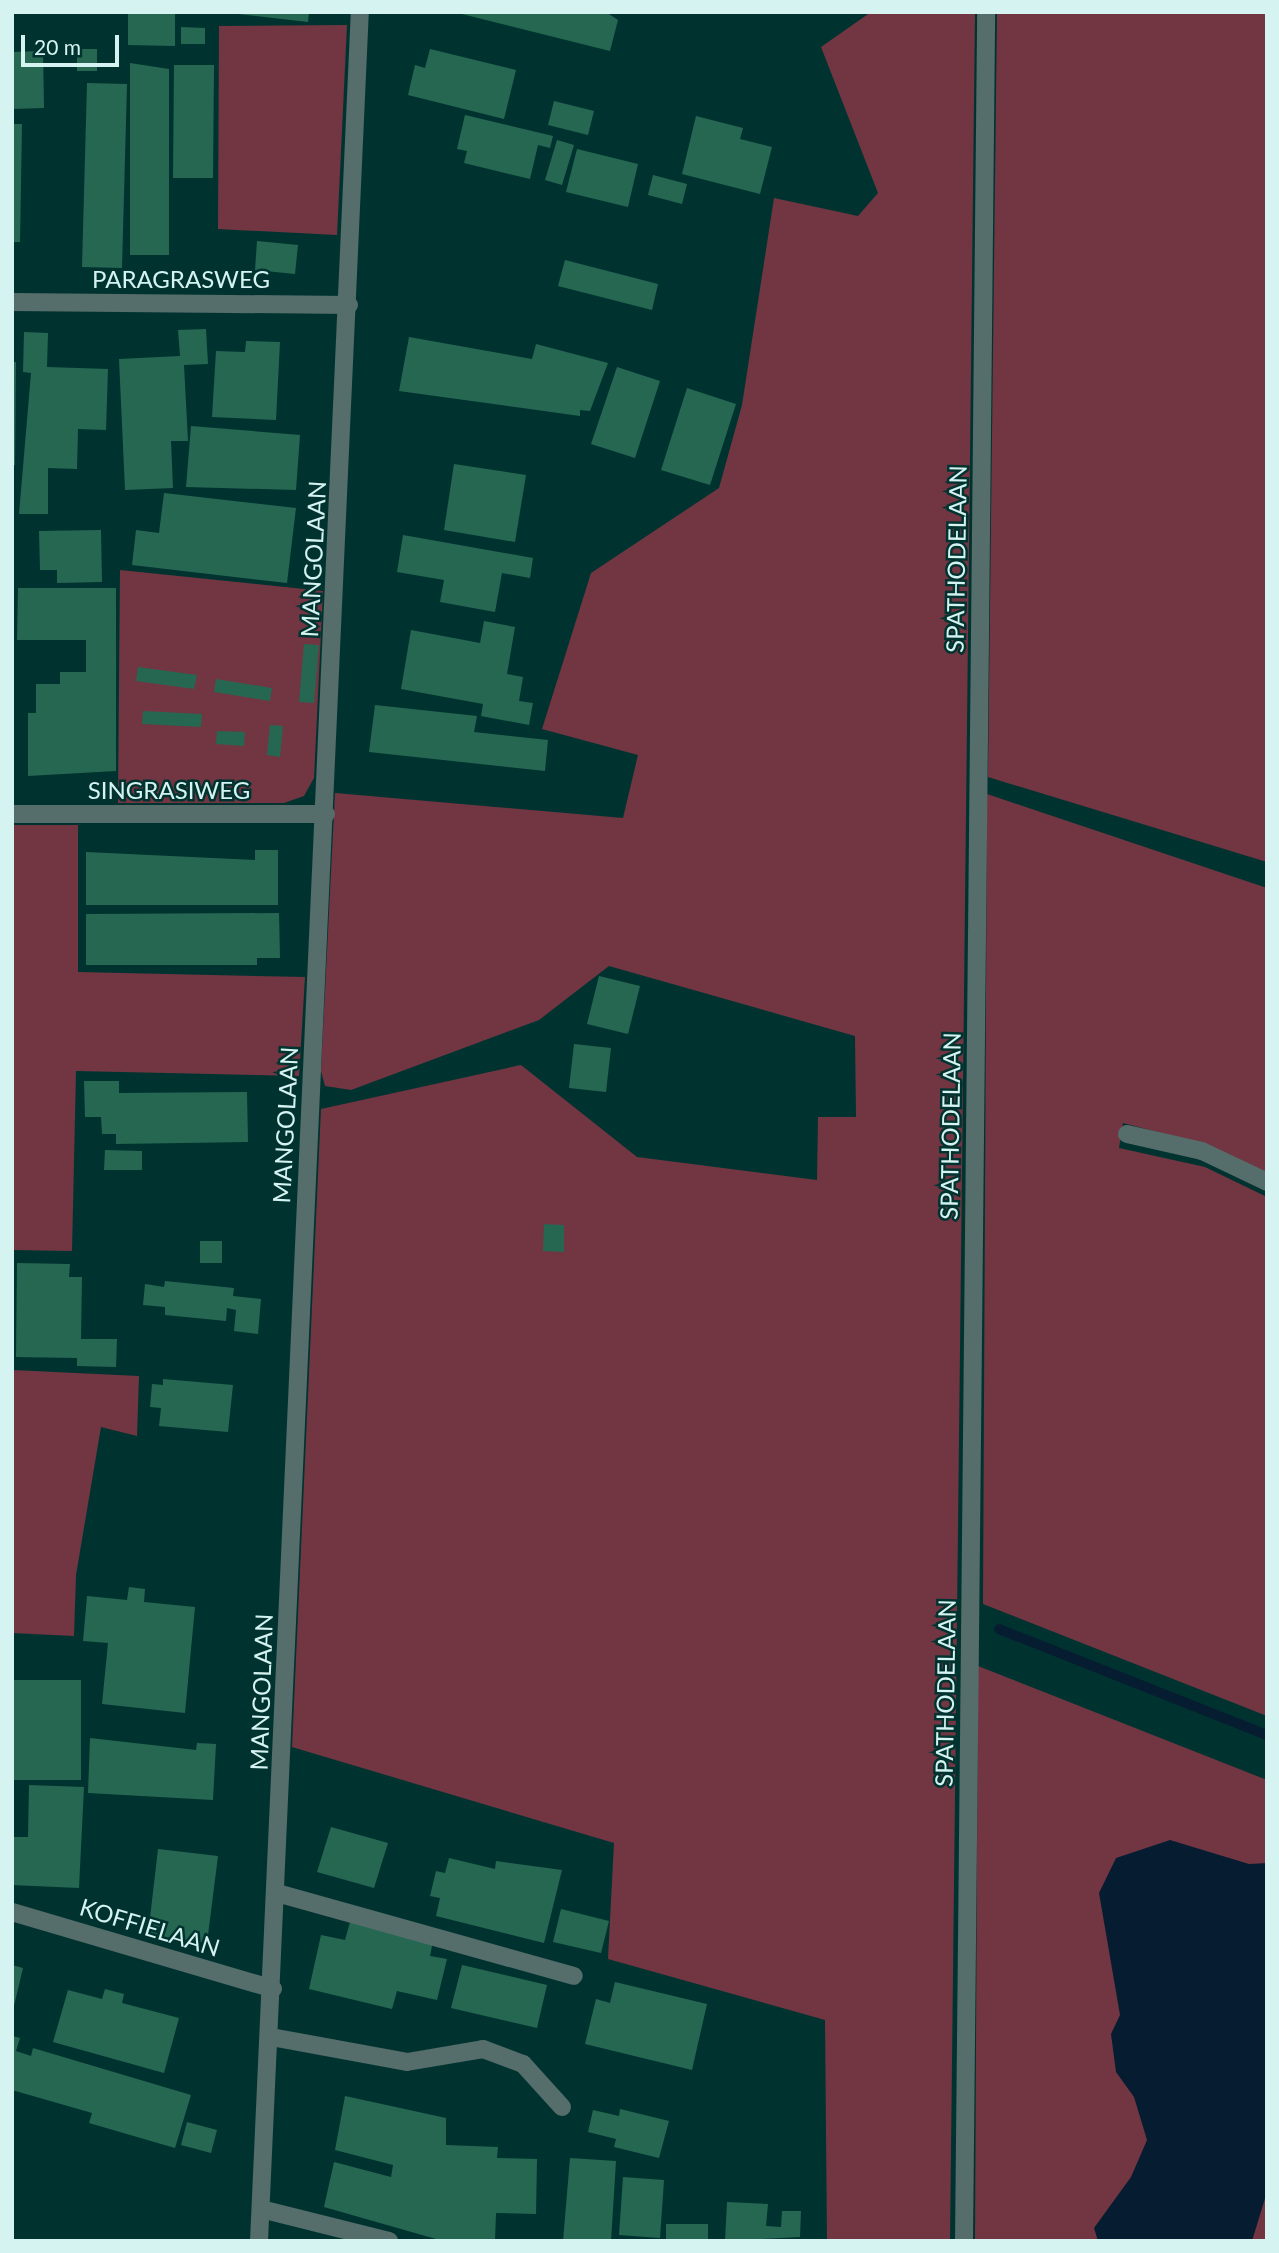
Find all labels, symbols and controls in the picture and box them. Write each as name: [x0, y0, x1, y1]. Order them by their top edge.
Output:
scale bar: [24, 21, 122, 65]
text: 20 m: [34, 34, 81, 59]
street label: PARAGRASWEG: [92, 265, 270, 293]
street label: SPATHODELAAN: [940, 465, 972, 653]
street label: MANGOLAAN: [295, 480, 331, 638]
street label: SINGRASIWEG: [88, 776, 250, 804]
street label: SPATHODELAAN: [934, 1032, 966, 1220]
street label: MANGOLAAN: [267, 1046, 303, 1204]
street label: SPATHODELAAN: [929, 1599, 961, 1787]
street label: MANGOLAAN: [244, 1613, 278, 1771]
street label: KOFFIELAAN: [76, 1892, 224, 1962]

